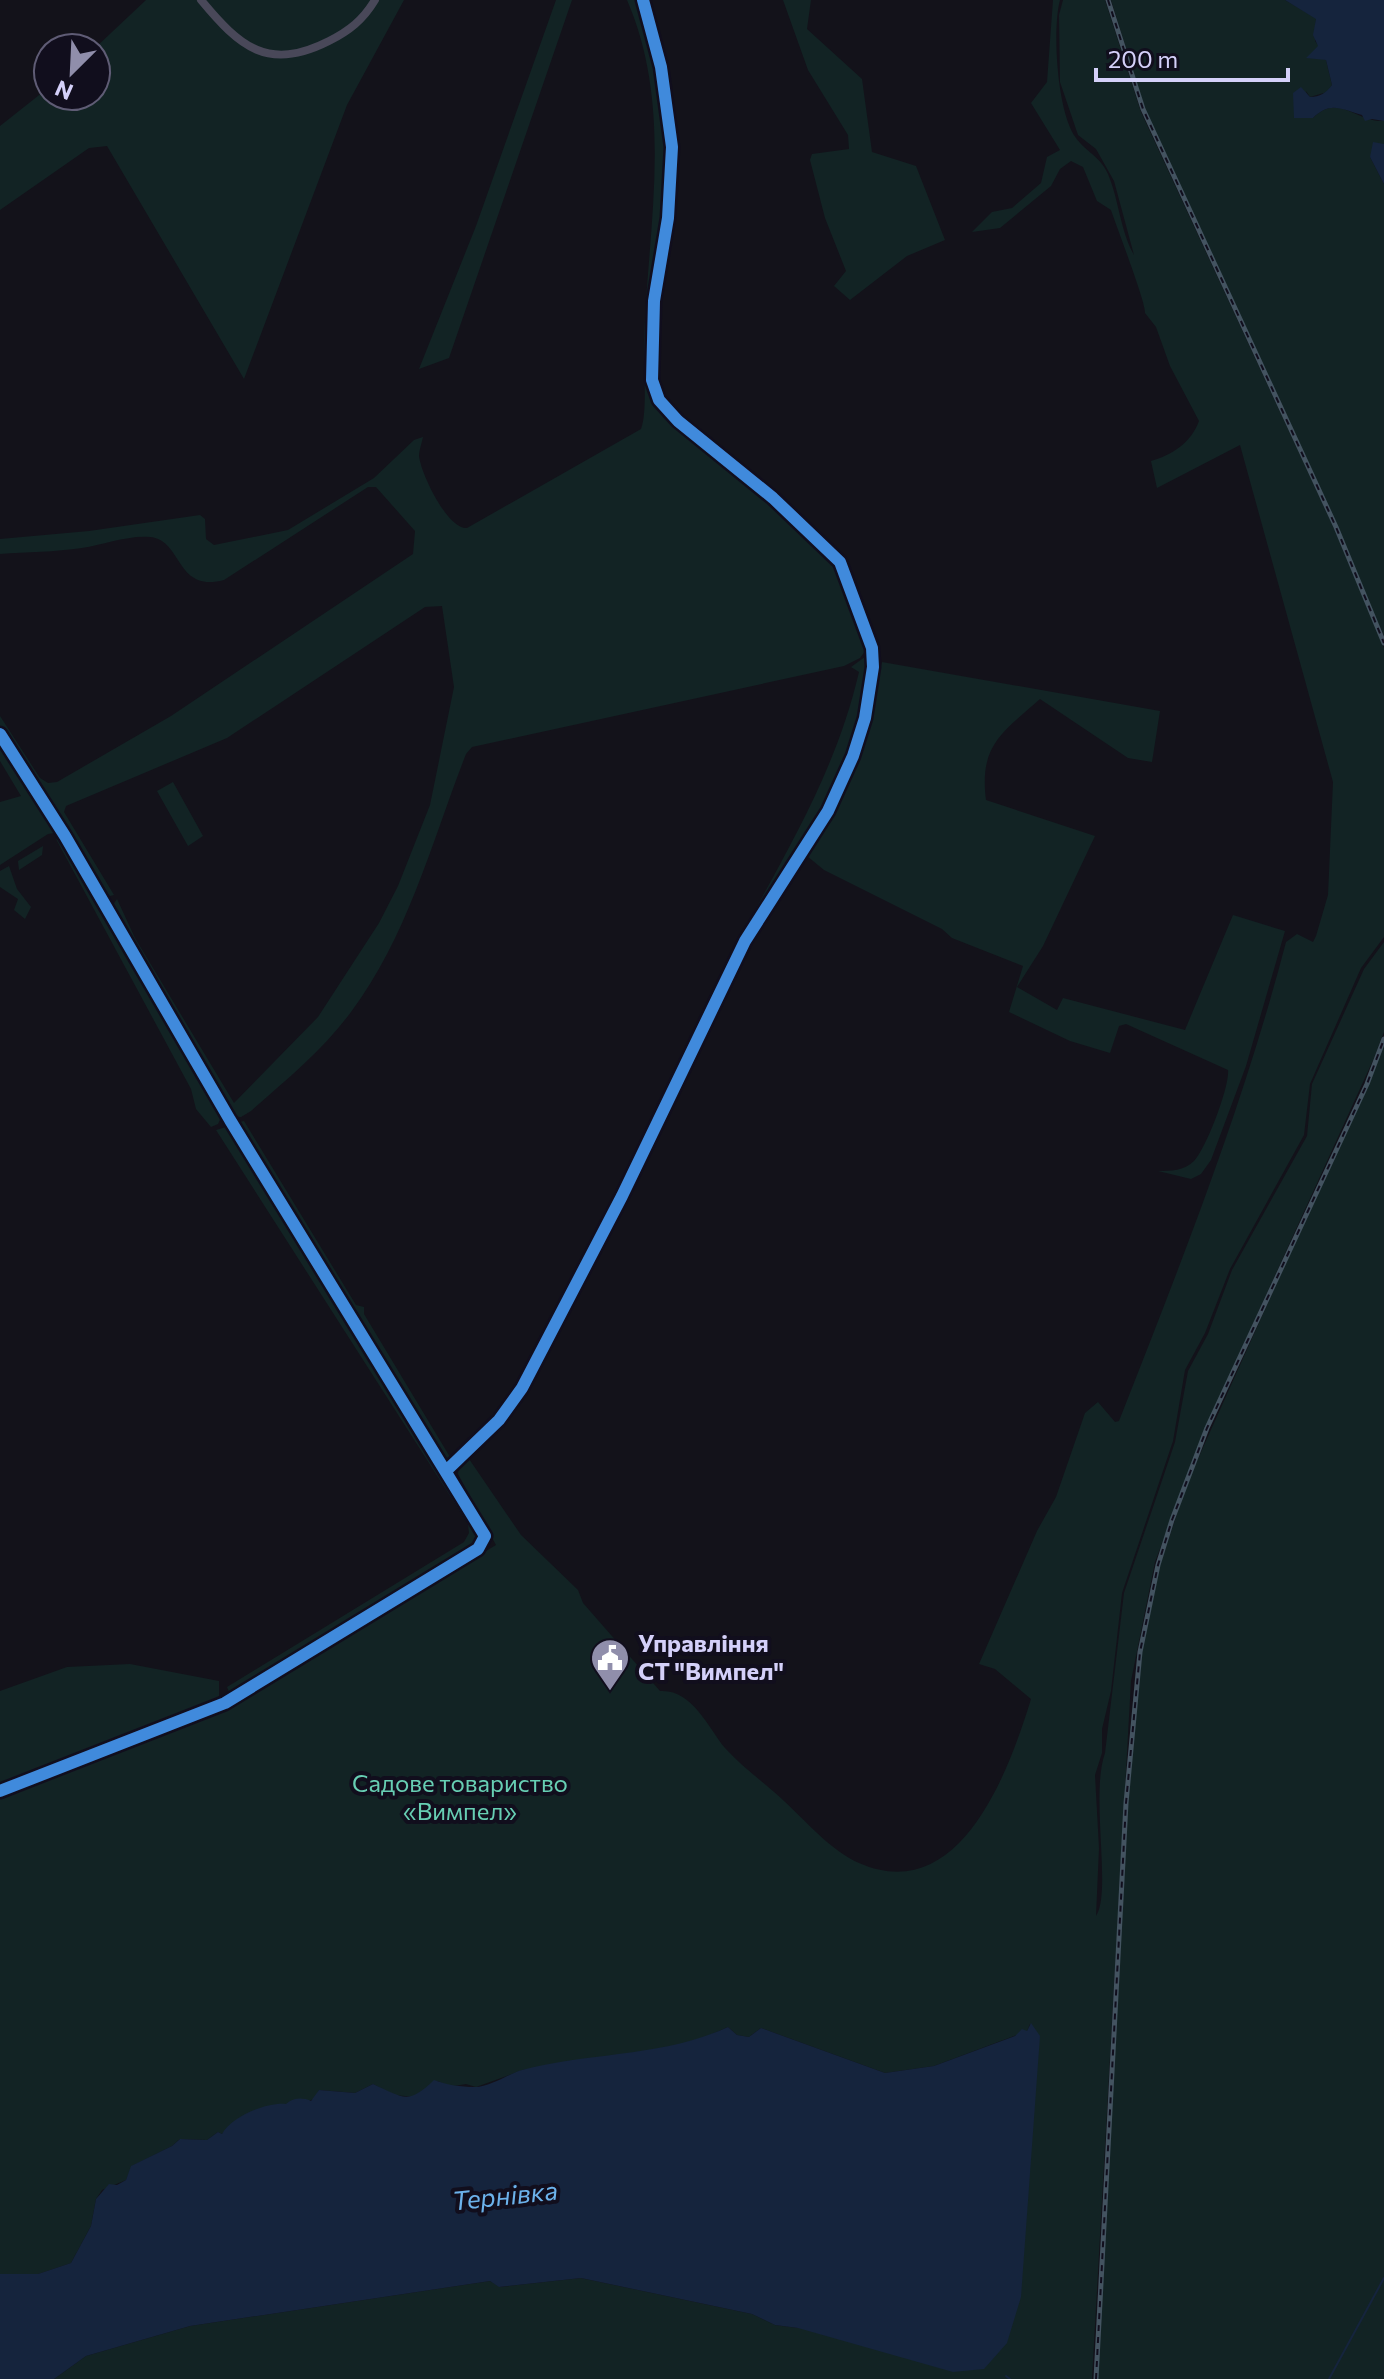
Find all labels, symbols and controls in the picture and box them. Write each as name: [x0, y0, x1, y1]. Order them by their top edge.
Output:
north arrow: [32, 32, 112, 112]
scale bar: [1096, 32, 1288, 82]
text: 200 m: [1108, 44, 1178, 73]
text: N: [51, 75, 77, 106]
place label: Управління СТ "Вимпел": [638, 1628, 784, 1685]
public building icon: Управління СТ "Вимпел": [589, 1637, 631, 1692]
park label: Садове товариство «Вимпел»: [352, 1768, 568, 1825]
water label: Тернівка: [450, 2174, 559, 2215]

